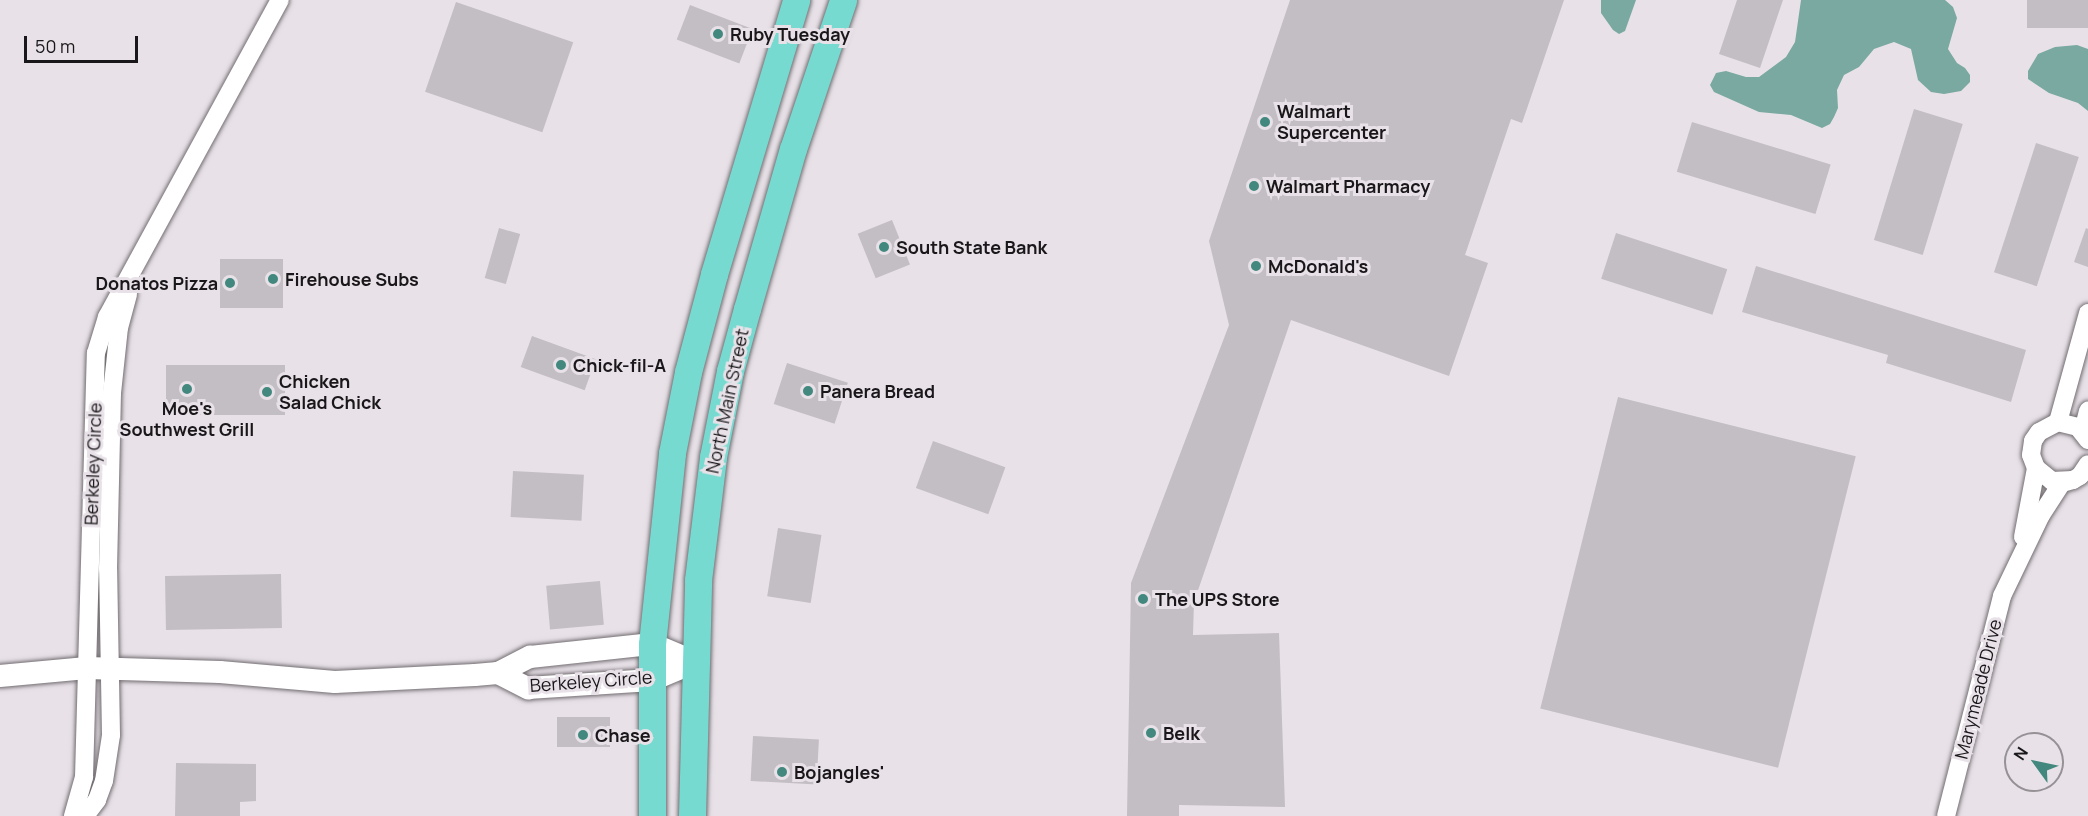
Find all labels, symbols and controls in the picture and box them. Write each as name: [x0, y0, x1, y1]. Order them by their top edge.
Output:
place label: Ruby Tuesday: [730, 23, 850, 45]
scale bar: [27, 24, 141, 62]
marker: Ruby Tuesday: [711, 27, 725, 41]
text: 50 m: [35, 34, 75, 58]
place label: Walmart Supercenter: [1277, 101, 1386, 144]
marker: Walmart Supercenter: [1258, 115, 1272, 129]
place label: Walmart Pharmacy: [1266, 175, 1430, 197]
marker: Walmart Pharmacy: [1247, 179, 1261, 193]
place label: South State Bank: [896, 236, 1047, 258]
marker: South State Bank: [877, 240, 891, 254]
place label: McDonald's: [1268, 255, 1368, 277]
marker: McDonald's: [1249, 259, 1263, 273]
place label: Firehouse Subs: [285, 268, 419, 290]
place label: Donatos Pizza: [96, 272, 218, 294]
marker: Firehouse Subs: [266, 272, 280, 286]
marker: Donatos Pizza: [223, 276, 237, 290]
street label: North Main Street: [701, 327, 753, 475]
place label: Chick-fil-A: [573, 354, 666, 376]
marker: Chick-fil-A: [554, 358, 568, 372]
place label: Chicken Salad Chick: [279, 371, 381, 413]
place label: Panera Bread: [820, 380, 935, 402]
marker: Moe's Southwest Grill: [180, 382, 194, 396]
marker: Panera Bread: [801, 384, 815, 398]
marker: Chicken Salad Chick: [260, 385, 274, 399]
place label: Moe's Southwest Grill: [120, 398, 254, 440]
street label: Berkeley Circle: [80, 402, 106, 526]
place label: The UPS Store: [1155, 588, 1280, 610]
marker: The UPS Store: [1136, 592, 1150, 606]
street label: Marymeade Drive: [1950, 617, 2006, 761]
street label: Berkeley Circle: [529, 666, 653, 696]
place label: Belk: [1163, 722, 1200, 744]
place label: Chase: [595, 724, 651, 746]
marker: Belk: [1144, 726, 1158, 740]
marker: Chase: [576, 728, 590, 742]
north arrow: [2004, 732, 2064, 792]
text: N: [2008, 742, 2033, 764]
place label: Bojangles': [794, 761, 884, 783]
marker: Bojangles': [775, 765, 789, 779]

